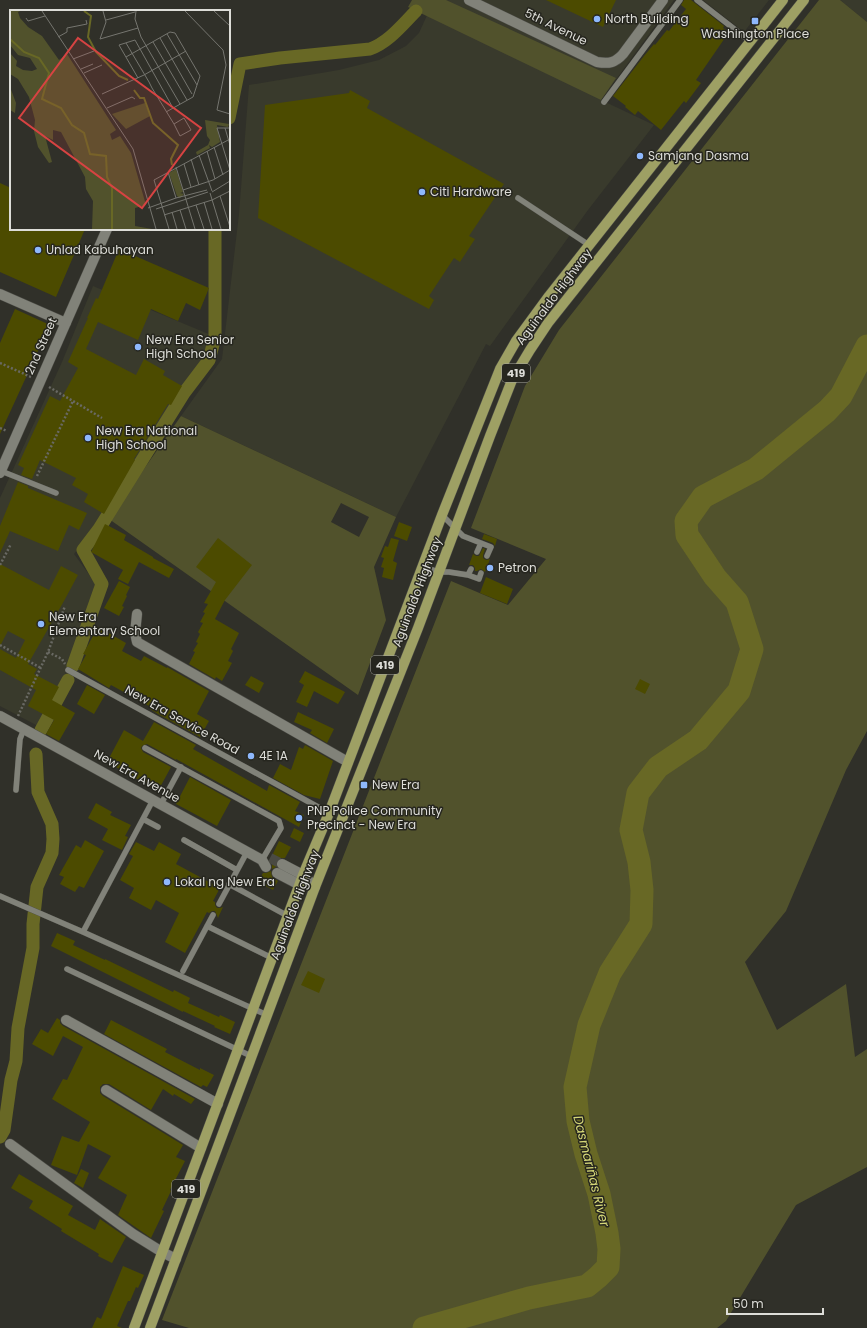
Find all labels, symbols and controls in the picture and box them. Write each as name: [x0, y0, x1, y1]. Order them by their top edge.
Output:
street label: 5th Avenue: [522, 4, 590, 49]
inset map: [10, 10, 230, 230]
place label: North Building: [605, 10, 689, 27]
marker: North Building: [592, 14, 602, 24]
marker: Washington Place: [750, 16, 760, 26]
place label: Washington Place: [701, 25, 809, 42]
place label: Samjang Dasma: [648, 147, 749, 164]
marker: Samjang Dasma: [635, 151, 645, 161]
place label: Citi Hardware: [430, 183, 512, 200]
marker: Citi Hardware: [417, 187, 427, 197]
place label: Unlad Kabuhayan: [46, 241, 154, 258]
marker: Unlad Kabuhayan: [33, 245, 43, 255]
street label: Aguinaldo Highway: [512, 245, 596, 348]
street label: 2nd Street: [20, 314, 61, 377]
place label: New Era Senior High School: [146, 331, 235, 362]
marker: New Era Senior High School: [133, 342, 143, 352]
road number: 419: [502, 364, 530, 382]
place label: New Era National High School: [96, 422, 197, 453]
marker: New Era National High School: [83, 433, 93, 443]
street label: Aguinaldo Highway: [388, 534, 445, 649]
place label: Petron: [498, 559, 537, 576]
marker: Petron: [485, 563, 495, 573]
place label: New Era Elementary School: [49, 608, 160, 639]
marker: New Era Elementary School: [36, 619, 46, 629]
road number: 419: [371, 656, 399, 674]
street label: New Era Service Road: [122, 681, 243, 758]
street label: New Era Avenue: [91, 745, 183, 806]
place label: 4E 1A: [259, 747, 288, 764]
marker: 4E 1A: [246, 751, 256, 761]
place label: New Era: [372, 776, 420, 793]
marker: New Era: [359, 780, 369, 790]
place label: PNP Police Community Precinct - New Era: [307, 802, 442, 833]
marker: PNP Police Community Precinct - New Era: [294, 813, 304, 823]
street label: Aguinaldo Highway: [266, 847, 323, 962]
place label: Lokal ng New Era: [175, 873, 275, 890]
marker: Lokal ng New Era: [162, 877, 172, 887]
water label: Dasmariñas River: [568, 1113, 615, 1230]
road number: 419: [172, 1180, 200, 1198]
scale bar: [727, 1290, 823, 1316]
text: 50 m: [733, 1295, 764, 1312]

